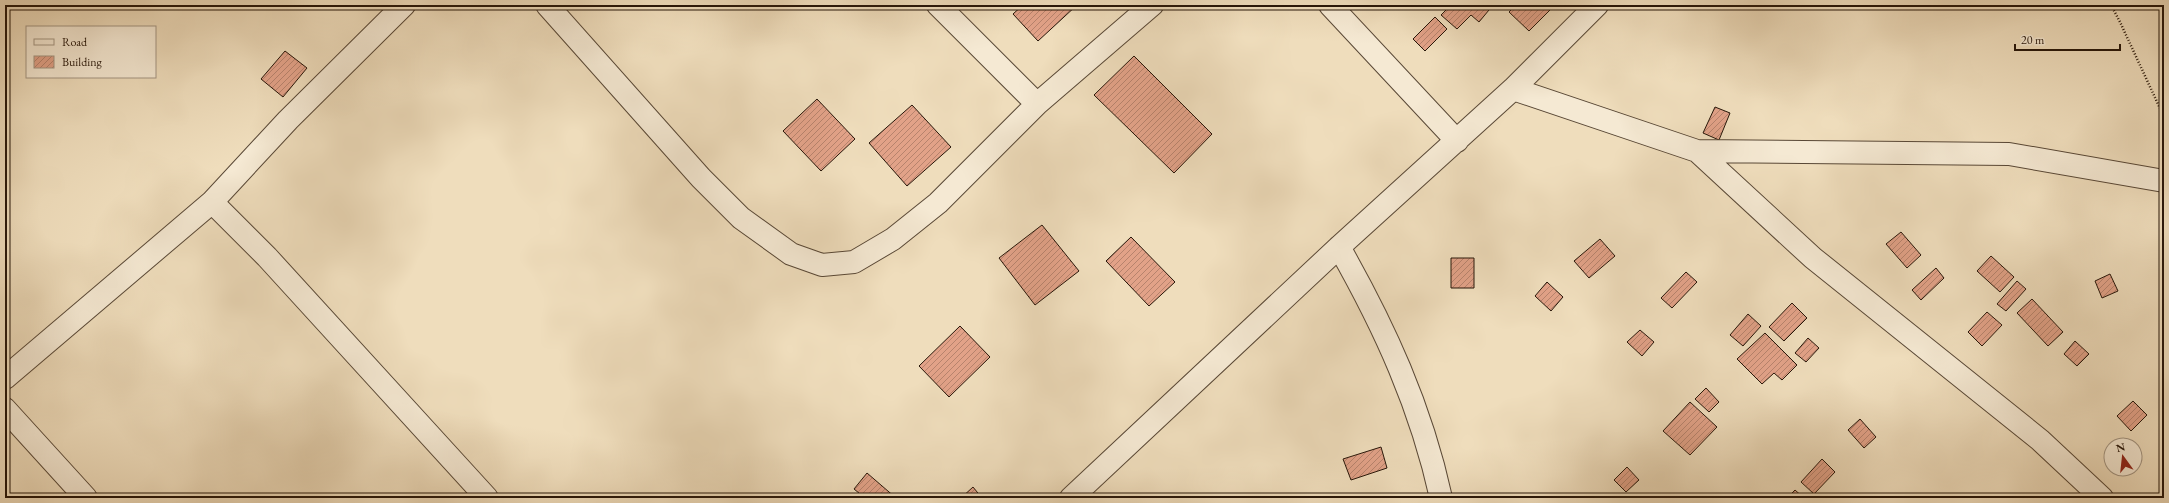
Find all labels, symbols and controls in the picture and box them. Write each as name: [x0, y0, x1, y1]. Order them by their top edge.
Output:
legend: [26, 26, 156, 78]
scale bar: [2015, 26, 2120, 52]
text: 20 m: [2021, 32, 2045, 48]
text: Road: [62, 34, 88, 50]
text: Building: [62, 54, 103, 70]
north arrow: [2103, 437, 2143, 477]
text: N: [2114, 439, 2127, 455]

